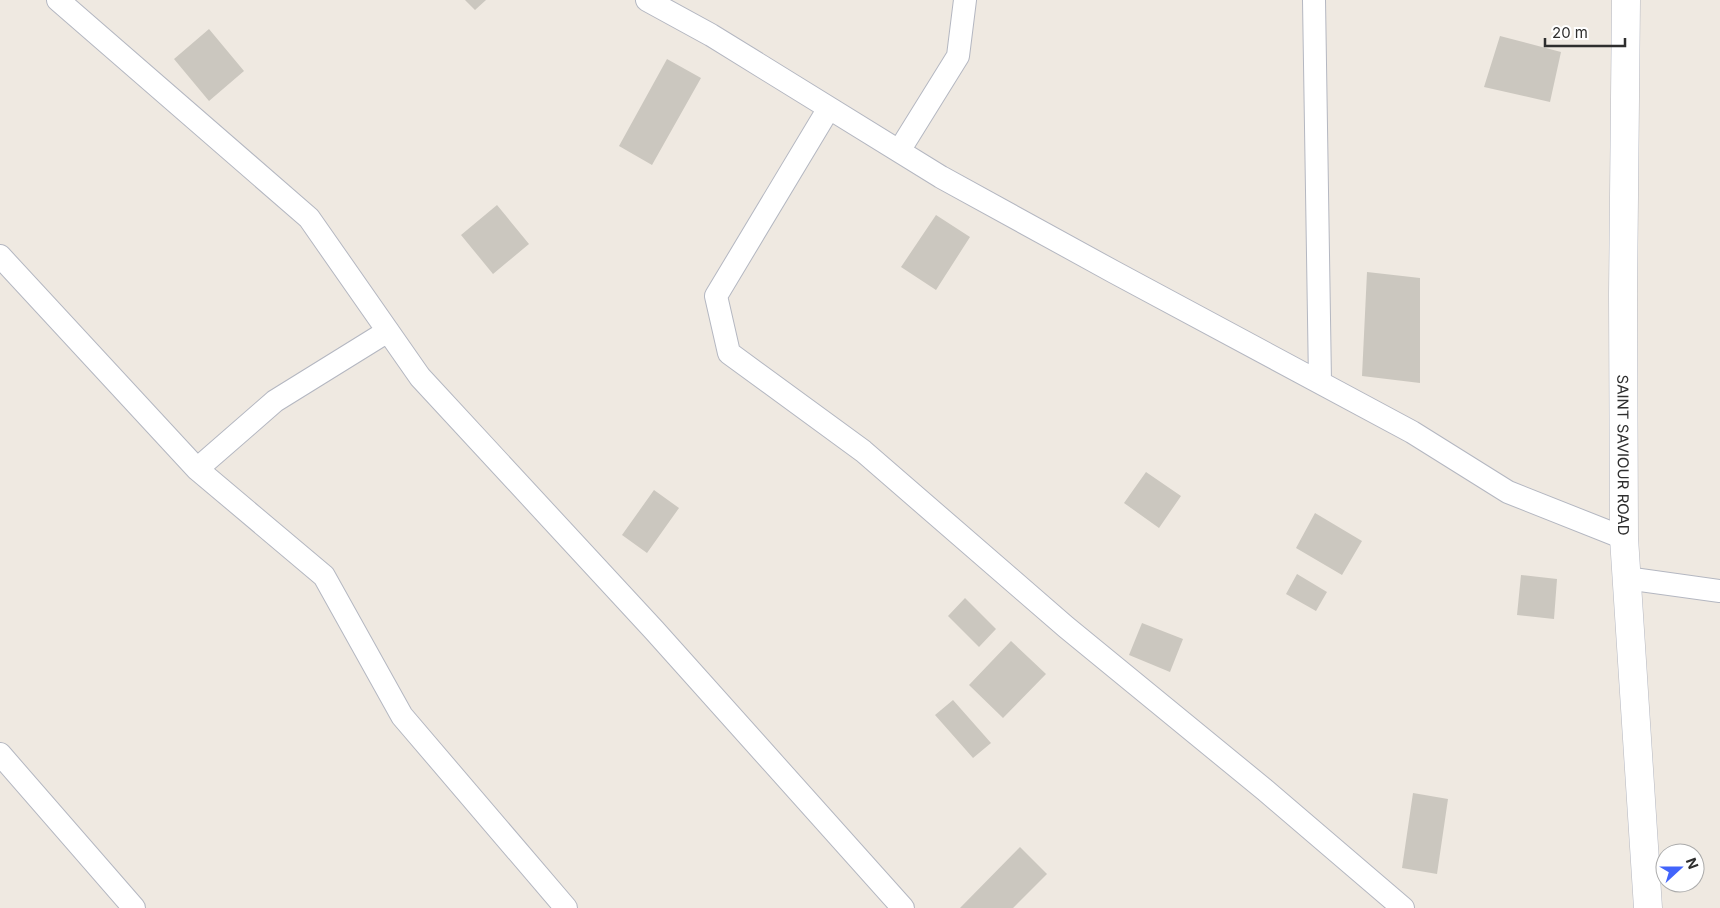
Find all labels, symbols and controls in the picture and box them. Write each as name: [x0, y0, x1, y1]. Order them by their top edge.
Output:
scale bar: [1545, 15, 1625, 47]
text: 20 m: [1552, 23, 1588, 42]
street label: SAINT SAVIOUR ROAD: [1614, 374, 1633, 535]
north arrow: [1655, 843, 1705, 893]
text: N: [1683, 855, 1702, 871]

